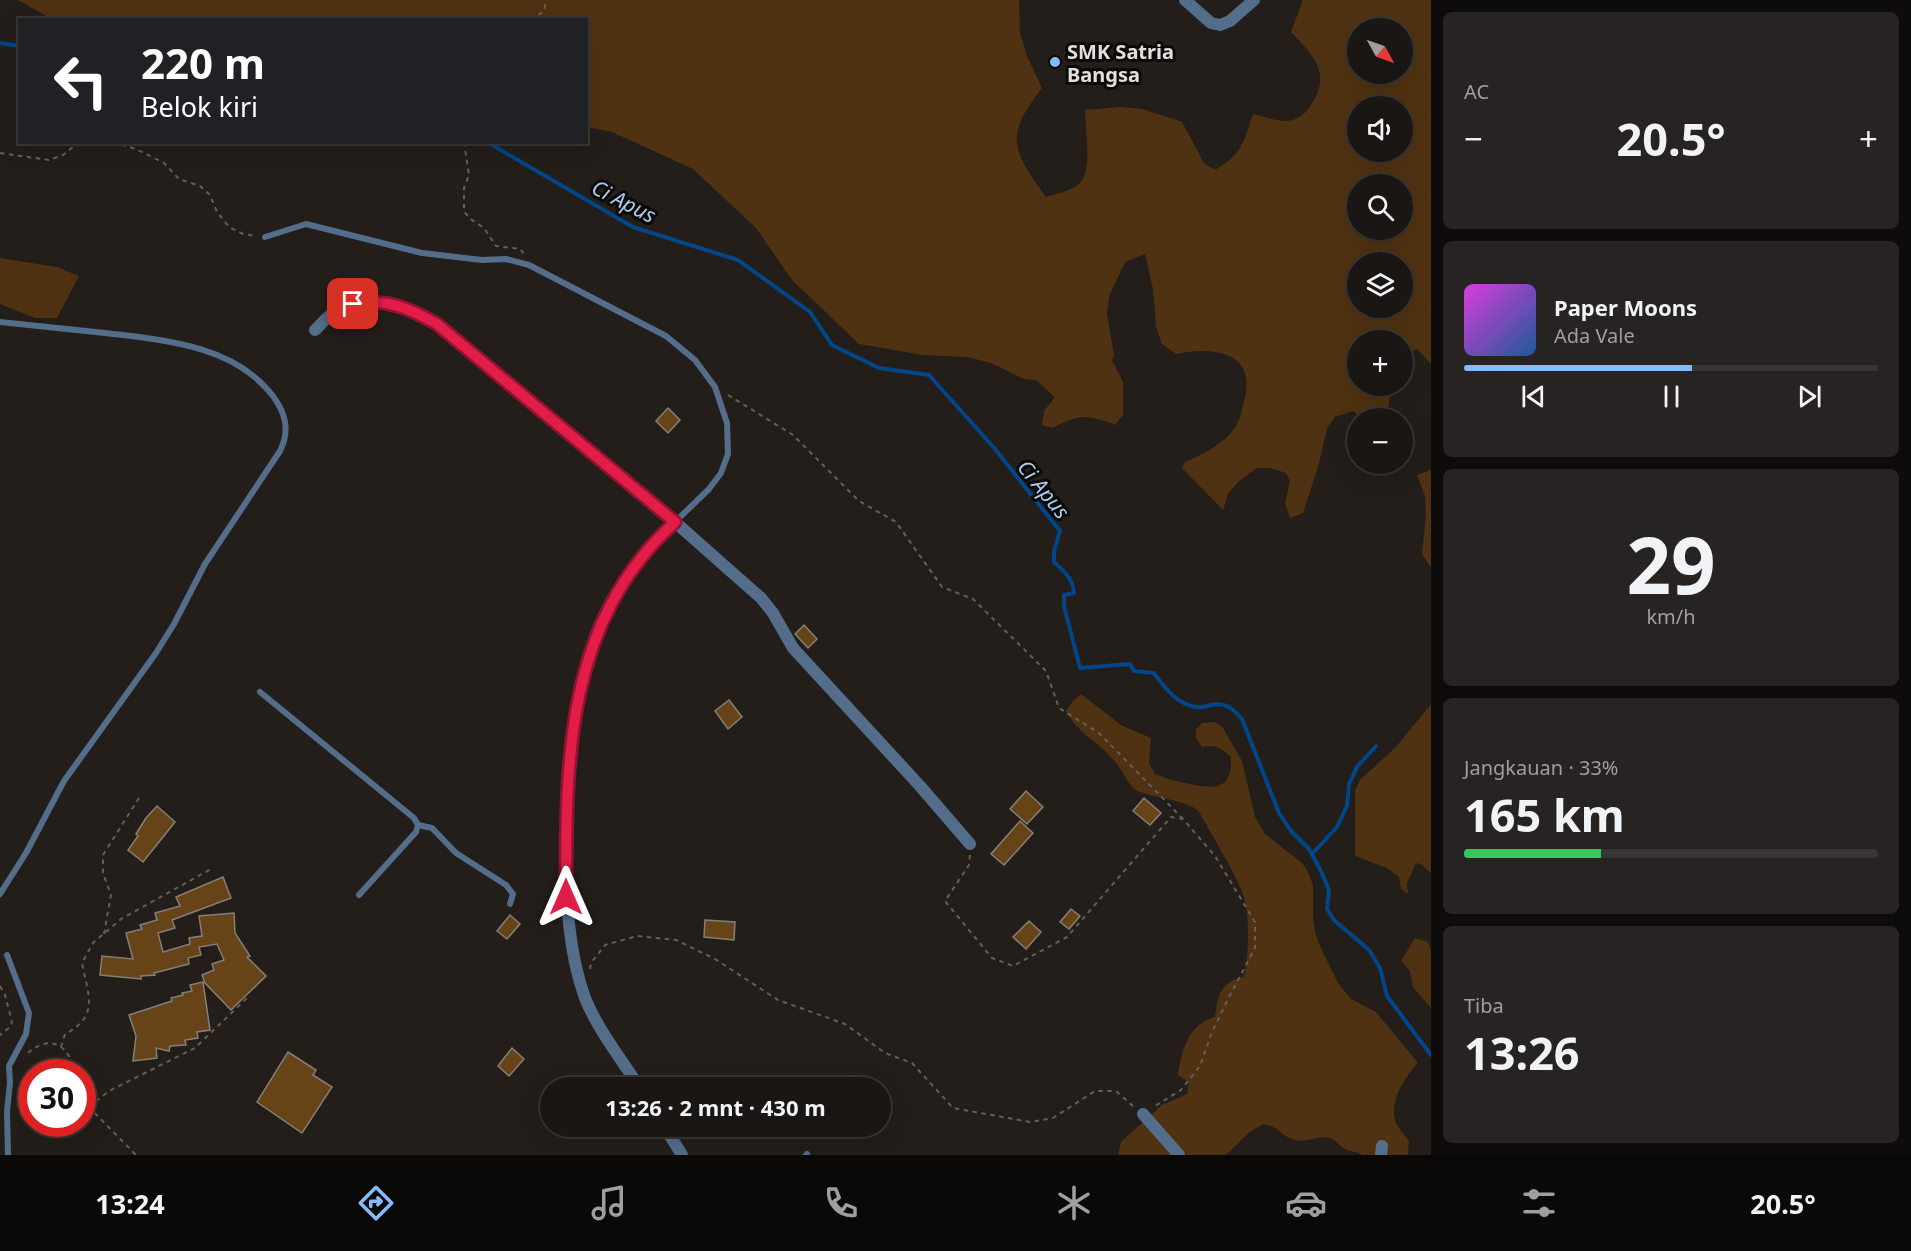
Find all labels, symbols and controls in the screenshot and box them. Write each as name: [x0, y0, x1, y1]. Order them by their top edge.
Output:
north arrow: [1347, 18, 1413, 84]
map controls: [1347, 18, 1413, 474]
text: 220 m: [141, 34, 265, 91]
place label: SMK Satria Bangsa: [1067, 38, 1174, 88]
icon: left: [42, 42, 120, 120]
marker: SMK Satria Bangsa: [1048, 55, 1062, 69]
text: AC: [1464, 78, 1489, 105]
text: Belok kiri: [141, 88, 258, 125]
button: sound: [1347, 96, 1413, 162]
text: 20.5°: [1617, 108, 1725, 169]
text: −: [1464, 116, 1483, 161]
text: +: [1859, 116, 1878, 161]
water label: Ci Apus: [587, 173, 661, 229]
button: search: [1347, 174, 1413, 240]
button: layers: [1347, 252, 1413, 318]
pin: [327, 278, 378, 329]
icon: arrive: [336, 287, 369, 320]
text: Paper Moons: [1554, 292, 1697, 322]
text: Ada Vale: [1554, 322, 1635, 349]
button: +: [1347, 330, 1413, 396]
icon: previous: [1517, 380, 1550, 413]
icon: pause: [1655, 380, 1688, 413]
icon: next: [1793, 380, 1826, 413]
button: −: [1347, 408, 1413, 474]
water label: Ci Apus: [1012, 454, 1076, 524]
text: 29: [1626, 511, 1716, 617]
text: km/h: [1646, 603, 1696, 630]
text: Jangkauan · 33%: [1464, 754, 1618, 781]
text: 165 km: [1464, 784, 1625, 845]
position arrow: [534, 865, 598, 929]
text: Tiba: [1464, 992, 1504, 1019]
text: 13:26: [1464, 1022, 1580, 1083]
speed limit sign: 30: [18, 1059, 96, 1137]
text: 13:26 · 2 mnt · 430 m: [605, 1092, 826, 1122]
icon: directions: [355, 1182, 397, 1224]
icon: music: [588, 1182, 630, 1224]
icon: phone: [820, 1182, 862, 1224]
icon: climate: [1053, 1182, 1095, 1224]
icon: car: [1285, 1182, 1327, 1224]
icon: filters: [1518, 1182, 1560, 1224]
text: 13:24: [95, 1185, 165, 1222]
text: 20.5°: [1750, 1185, 1816, 1222]

